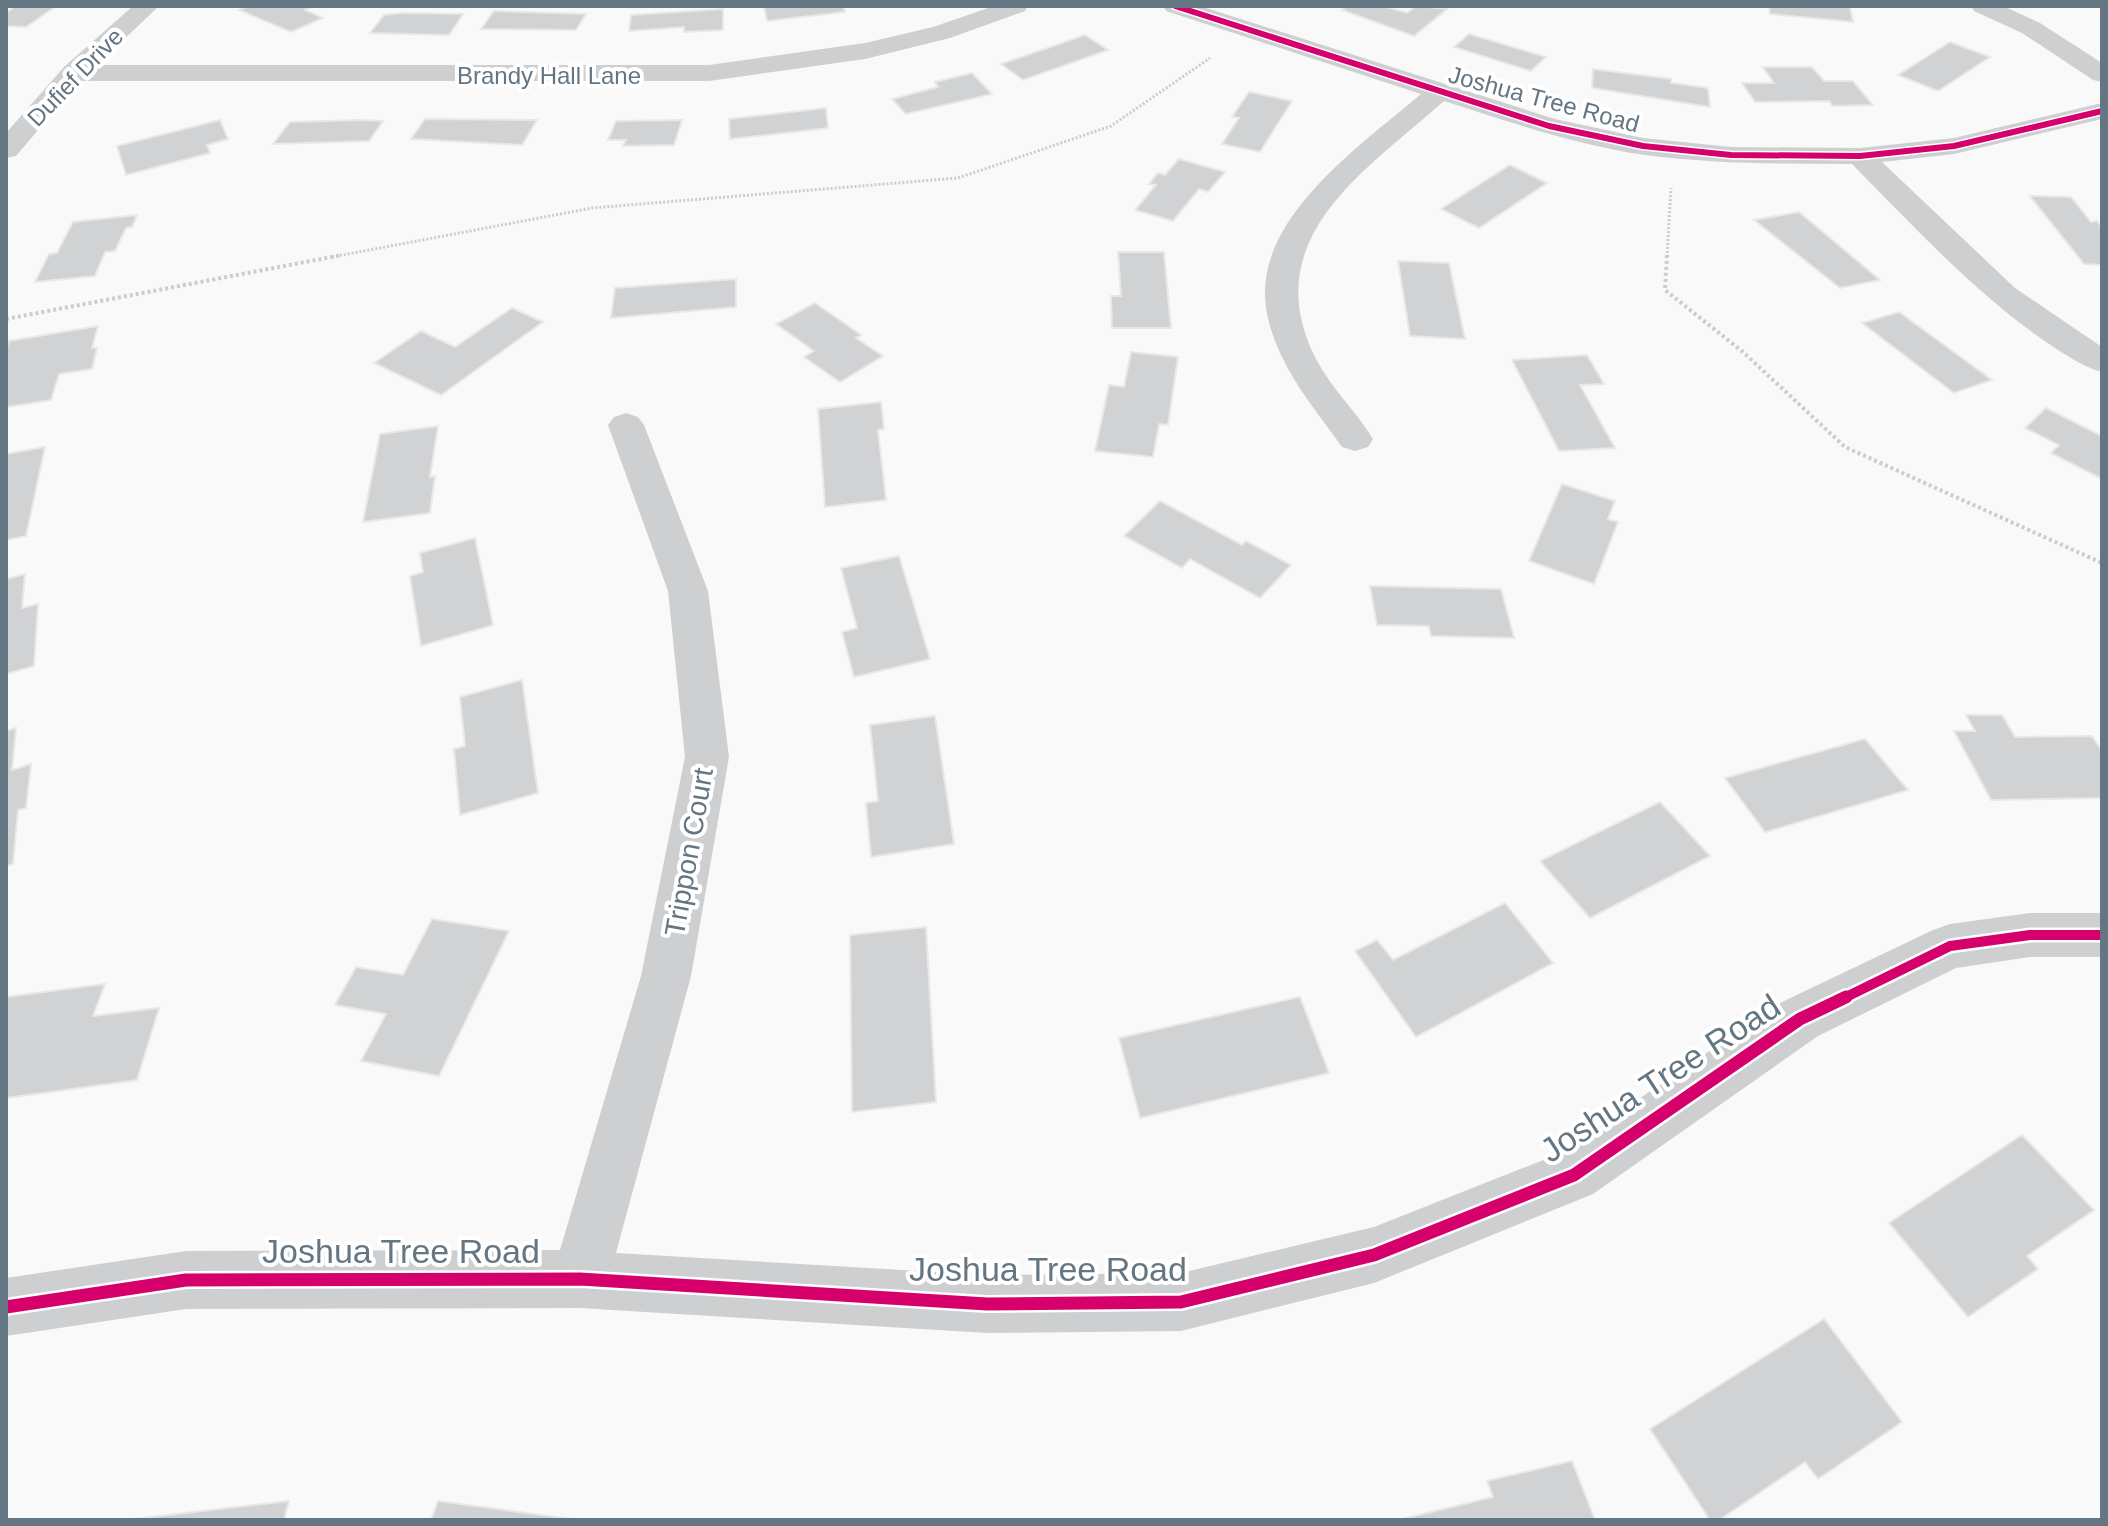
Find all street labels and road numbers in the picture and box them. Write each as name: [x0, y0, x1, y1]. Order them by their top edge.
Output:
street label: Dufief Drive: [22, 23, 128, 131]
street label: Joshua Tree Road: [1446, 61, 1642, 137]
street label: Brandy Hall Lane: [457, 62, 641, 89]
street label: Trippon Court: [659, 765, 719, 938]
street label: Joshua Tree Road: [1533, 986, 1787, 1170]
street label: Joshua Tree Road: [262, 1232, 540, 1270]
street label: Joshua Tree Road: [909, 1250, 1187, 1288]

